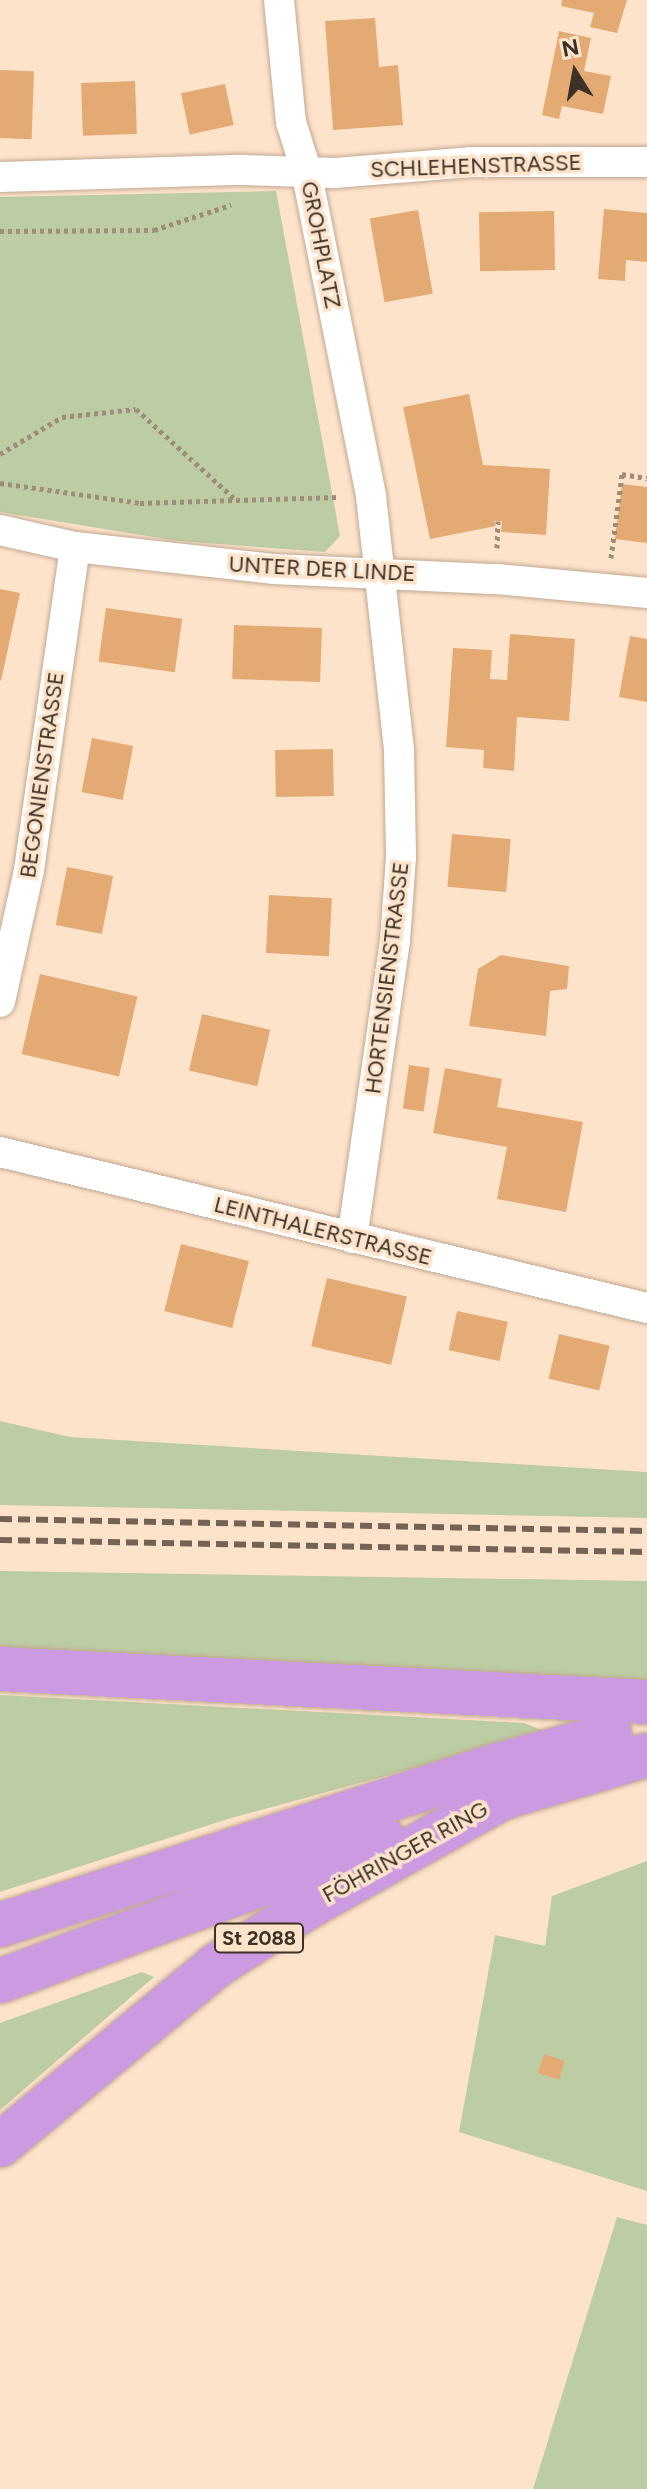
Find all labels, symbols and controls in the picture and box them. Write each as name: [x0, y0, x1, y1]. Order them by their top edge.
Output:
north arrow: [535, 32, 615, 112]
text: N: [559, 33, 581, 63]
street label: SCHLEHENSTRASSE: [370, 149, 582, 183]
street label: GROHPLATZ: [296, 179, 346, 311]
street label: UNTER DER LINDE: [228, 551, 416, 587]
street label: BEGONIENSTRASSE: [14, 670, 70, 880]
street label: HORTENSIENSTRASSE: [360, 861, 414, 1095]
street label: LEINTHALERSTRASSE: [211, 1191, 435, 1271]
street label: FÖHRINGER RING: [318, 1796, 492, 1908]
road number: St 2088: [213, 1922, 305, 1954]

